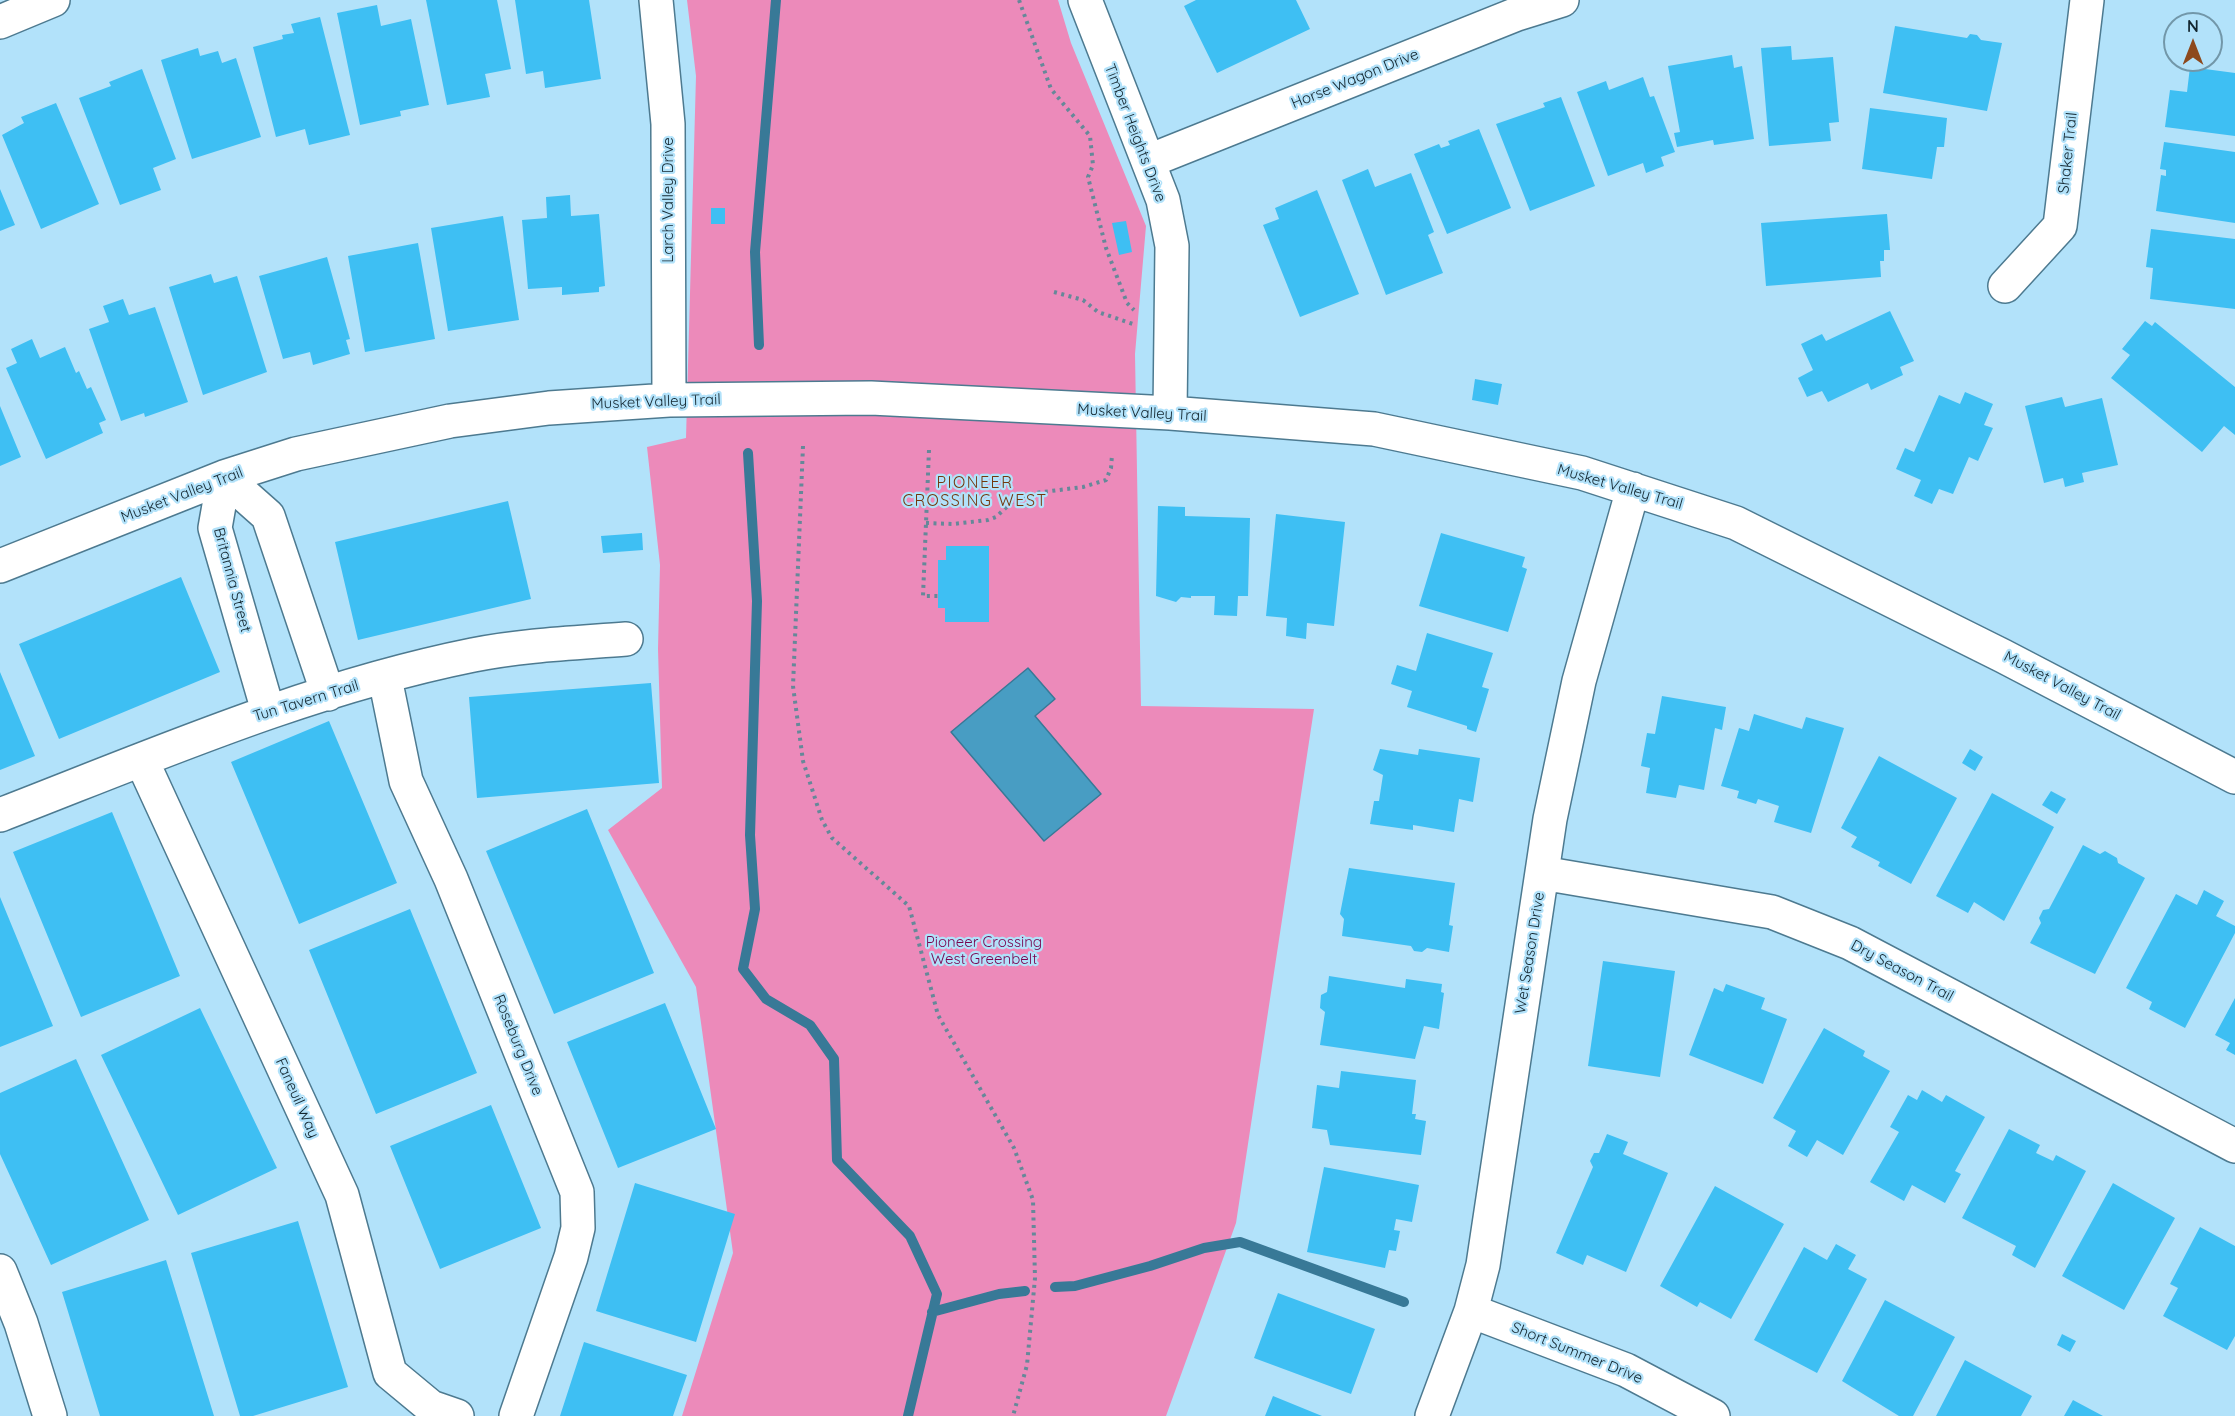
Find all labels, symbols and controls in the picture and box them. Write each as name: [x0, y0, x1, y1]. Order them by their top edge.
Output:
north arrow: [2163, 12, 2223, 72]
text: N: [2187, 16, 2199, 36]
street label: Horse Wagon Drive: [1289, 45, 1421, 113]
street label: Timber Heights Drive: [1100, 61, 1170, 205]
street label: Shaker Trail: [2055, 111, 2081, 195]
street label: Larch Valley Drive: [659, 137, 677, 263]
street label: Musket Valley Trail: [591, 391, 721, 413]
street label: Musket Valley Trail: [1077, 401, 1207, 425]
street label: Musket Valley Trail: [1555, 461, 1685, 513]
street label: Musket Valley Trail: [118, 463, 246, 527]
district label: PIONEER CROSSING WEST: [902, 473, 1048, 511]
street label: Britannia Street: [209, 526, 255, 634]
street label: Musket Valley Trail: [2001, 648, 2123, 724]
street label: Tun Tavern Trail: [251, 676, 361, 726]
street label: Wet Season Drive: [1511, 891, 1549, 1015]
park label: Pioneer Crossing West Greenbelt: [926, 933, 1042, 968]
street label: Dry Season Trail: [1848, 936, 1956, 1006]
street label: Roseburg Drive: [490, 992, 546, 1098]
street label: Faneuil Way: [271, 1055, 323, 1141]
street label: Short Summer Drive: [1509, 1318, 1645, 1388]

